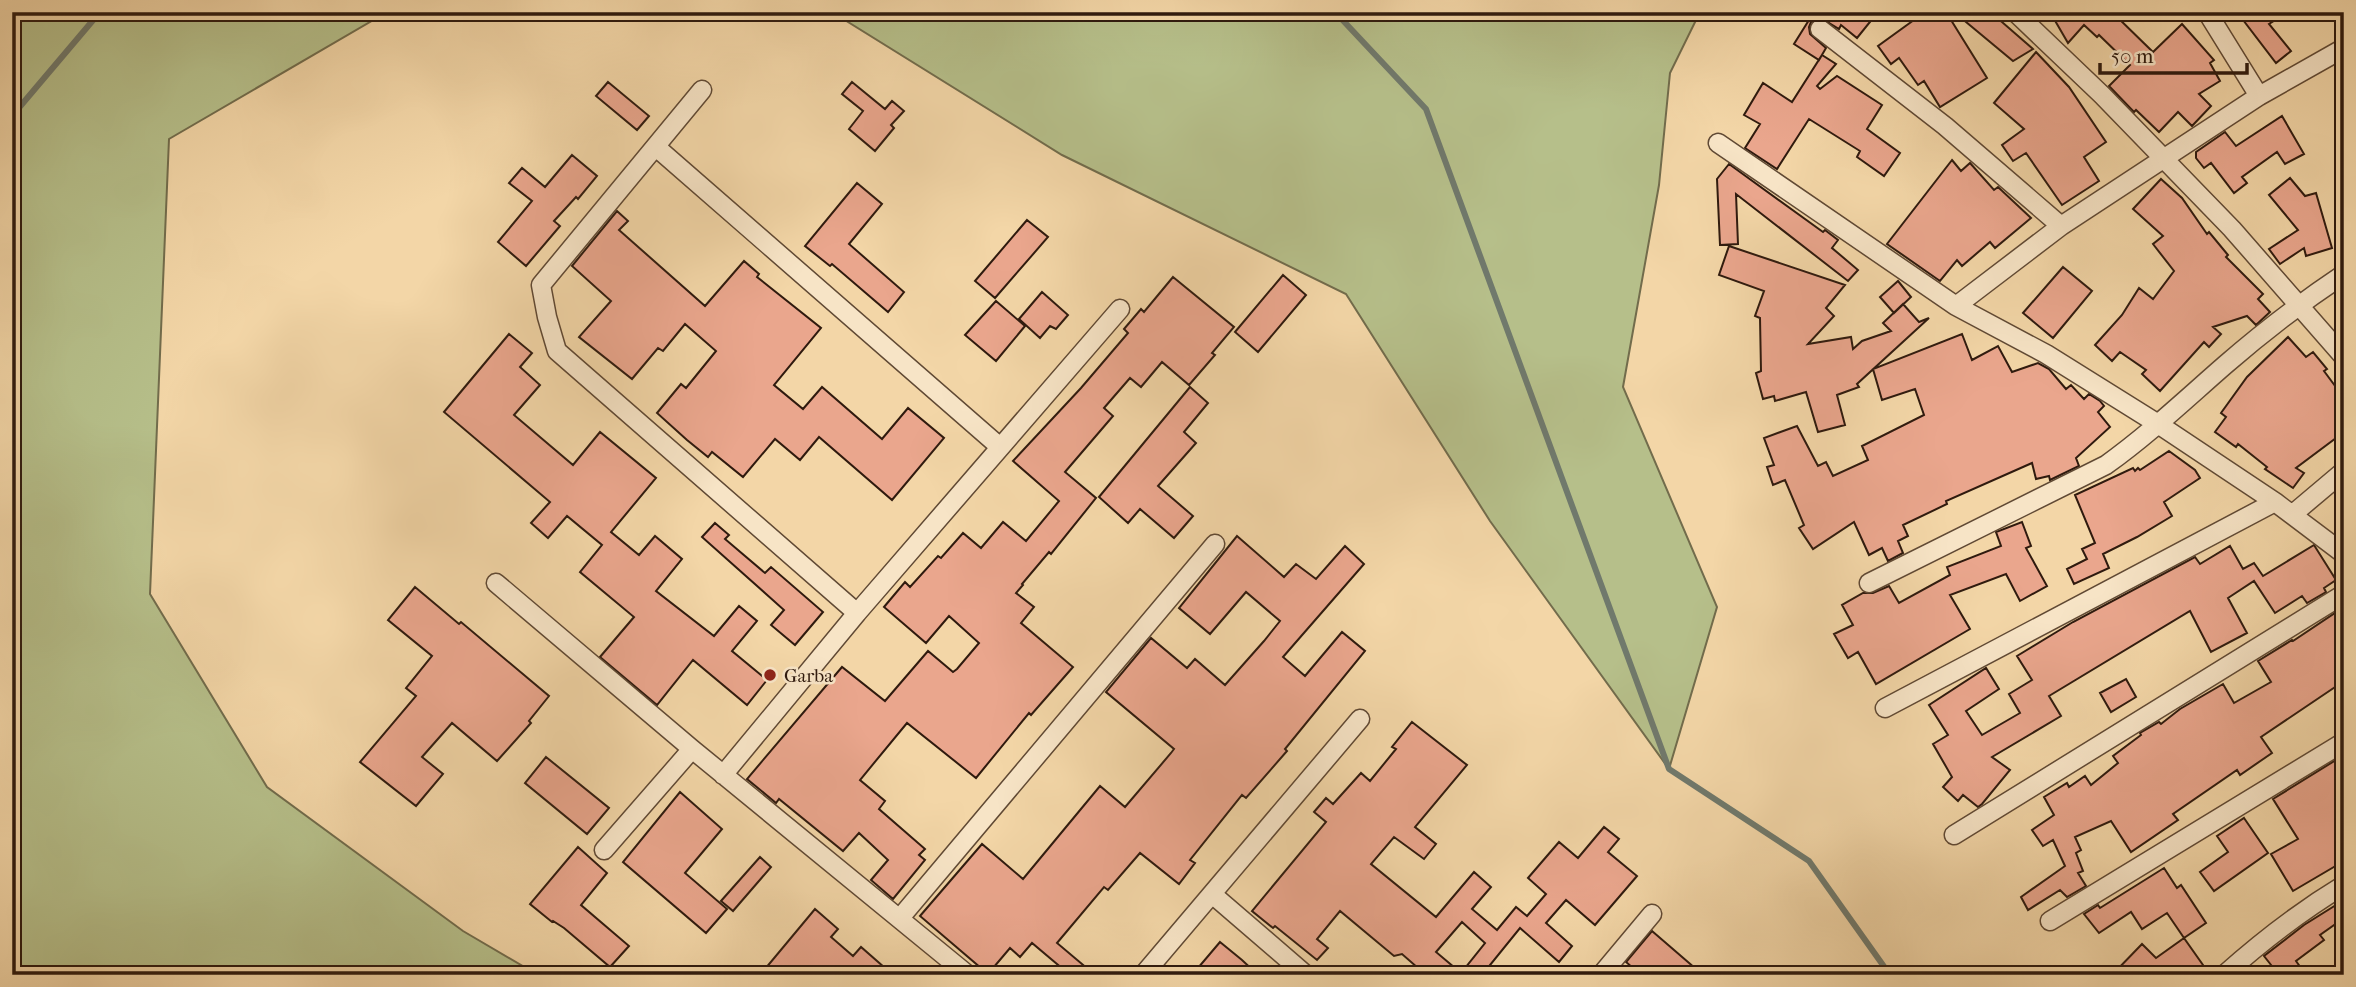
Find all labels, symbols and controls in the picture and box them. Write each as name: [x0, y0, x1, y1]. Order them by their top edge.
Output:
scale bar: [2100, 32, 2248, 76]
text: 50 m: [2111, 44, 2154, 68]
place label: Garba: [784, 665, 833, 687]
marker: Garba: [762, 667, 778, 683]

